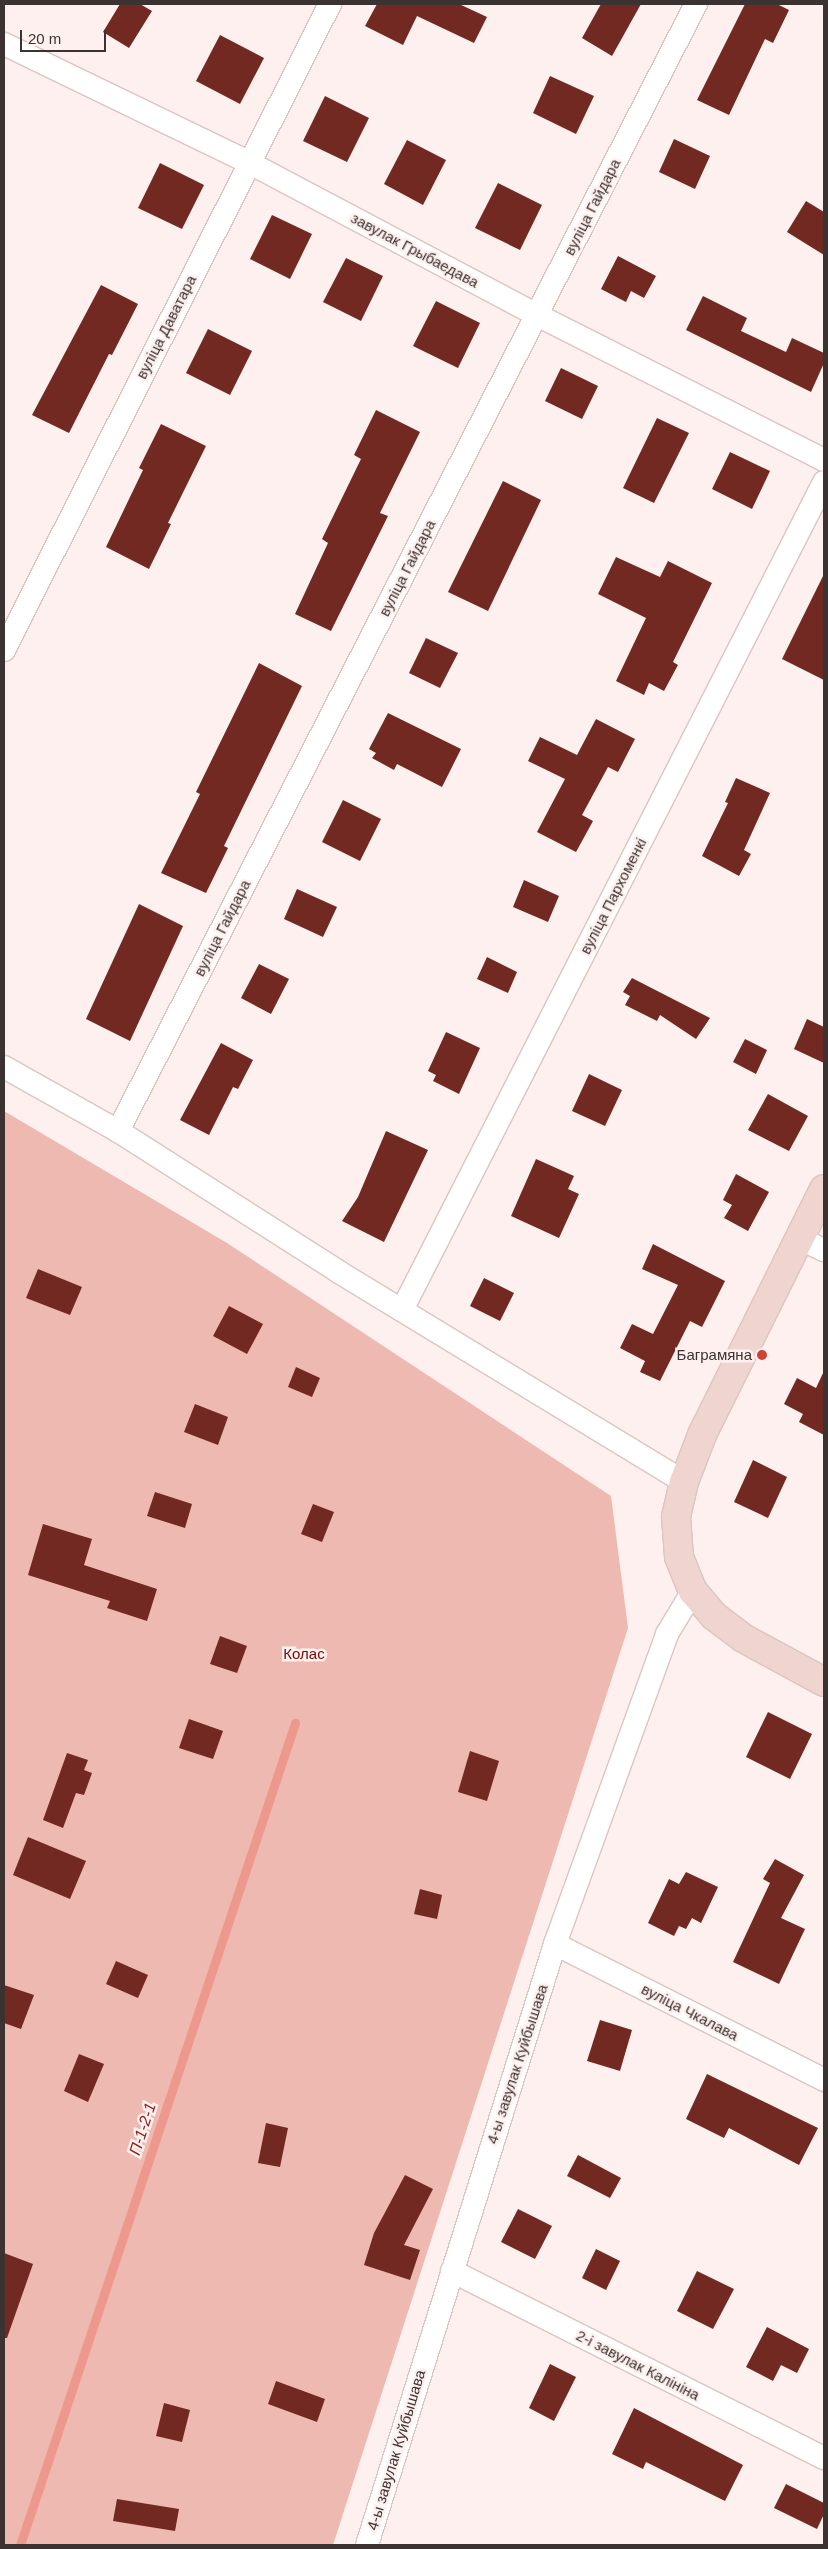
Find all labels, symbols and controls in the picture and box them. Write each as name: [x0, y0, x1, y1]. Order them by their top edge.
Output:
scale bar: [22, 20, 109, 52]
text: 20 m: [28, 30, 61, 47]
street label: вуліца Гайдара: [560, 156, 624, 258]
street label: завулак Грыбаедава: [348, 209, 482, 291]
street label: вуліца Даватара: [132, 272, 200, 382]
street label: вуліца Гайдара: [375, 517, 439, 619]
street label: вуліца Пархоменкі: [576, 835, 650, 957]
street label: вуліца Гайдара: [190, 877, 254, 979]
place label: Баграмяна: [677, 1346, 752, 1364]
marker: Баграмяна: [756, 1349, 768, 1361]
park label: Колас: [283, 1645, 325, 1663]
street label: вуліца Чкалава: [638, 1980, 742, 2044]
street label: 4-ы завулак Куйбышава: [483, 1982, 551, 2146]
water label: П-1-2-1: [125, 2100, 161, 2158]
street label: 2-і завулак Калініна: [573, 2326, 703, 2404]
street label: 4-ы завулак Куйбышава: [363, 2368, 429, 2532]

